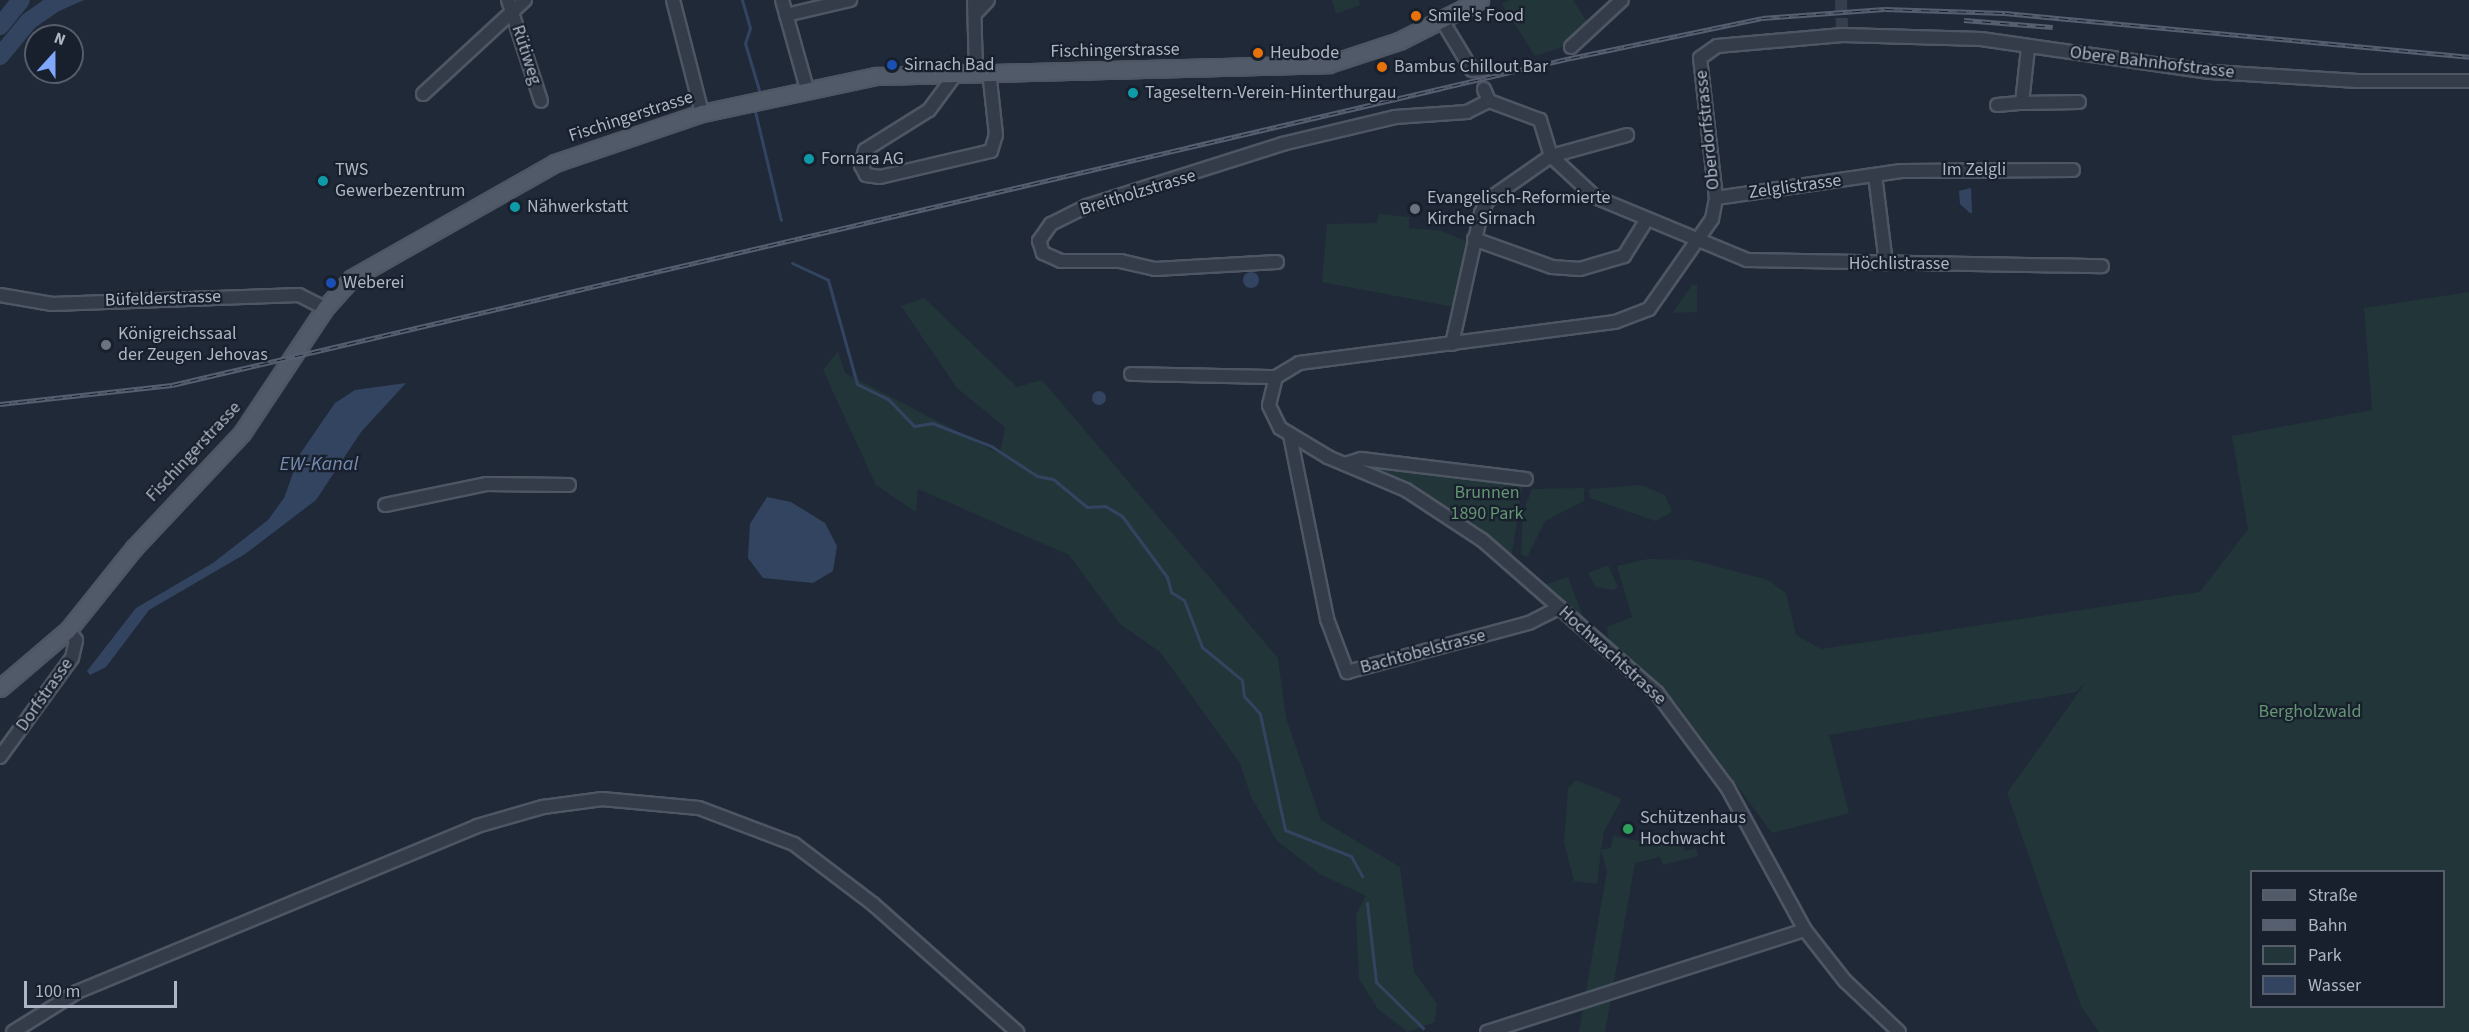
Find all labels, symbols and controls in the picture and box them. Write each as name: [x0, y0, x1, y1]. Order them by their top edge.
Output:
place label: Smile's Food: [1428, 5, 1524, 27]
marker: Smile's Food: [1409, 9, 1423, 23]
street label: Rütiweg: [506, 23, 546, 87]
north arrow: [24, 24, 84, 84]
text: N: [51, 27, 69, 51]
street label: Fischingerstrasse: [1050, 39, 1180, 63]
place label: Heubode: [1270, 42, 1339, 64]
street label: Obere Bahnhofstrasse: [2069, 42, 2235, 84]
marker: Heubode: [1251, 46, 1265, 60]
place label: Sirnach Bad: [904, 54, 994, 76]
place label: Bambus Chillout Bar: [1394, 56, 1548, 78]
marker: Sirnach Bad: [885, 58, 899, 72]
marker: Bambus Chillout Bar: [1375, 60, 1389, 74]
street label: Oberdorfstrasse: [1691, 69, 1725, 191]
place label: Tageseltern-Verein-Hinterthurgau: [1145, 82, 1397, 104]
marker: Tageseltern-Verein-Hinterthurgau: [1126, 86, 1140, 100]
street label: Fischingerstrasse: [566, 87, 696, 147]
place label: Fornara AG: [821, 148, 904, 170]
marker: Fornara AG: [802, 152, 816, 166]
street label: Im Zelgli: [1942, 159, 2006, 181]
place label: TWS Gewerbezentrum: [335, 160, 465, 202]
street label: Breitholzstrasse: [1077, 165, 1199, 221]
street label: Zelglistrasse: [1747, 170, 1843, 204]
marker: TWS Gewerbezentrum: [316, 174, 330, 188]
place label: Evangelisch-Reformierte Kirche Sirnach: [1427, 188, 1610, 230]
place label: Nähwerkstatt: [527, 196, 628, 218]
marker: Nähwerkstatt: [508, 200, 522, 214]
marker: Evangelisch-Reformierte Kirche Sirnach: [1408, 202, 1422, 216]
street label: Höchlistrasse: [1849, 253, 1949, 275]
place label: Weberei: [343, 272, 404, 294]
marker: Weberei: [324, 276, 338, 290]
street label: Büfelderstrasse: [105, 286, 221, 312]
place label: Königreichssaal der Zeugen Jehovas: [118, 324, 268, 366]
marker: Königreichssaal der Zeugen Jehovas: [99, 338, 113, 352]
street label: Fischingerstrasse: [142, 397, 246, 507]
water label: EW-Kanal: [280, 452, 358, 476]
park label: Brunnen 1890 Park: [1450, 483, 1524, 526]
street label: Hochwachtstrasse: [1554, 602, 1670, 710]
street label: Bachtobelstrasse: [1358, 625, 1488, 679]
street label: Dorfstrasse: [12, 654, 78, 736]
park label: Bergholzwald: [2259, 701, 2361, 723]
place label: Schützenhaus Hochwacht: [1640, 808, 1746, 850]
marker: Schützenhaus Hochwacht: [1621, 822, 1635, 836]
legend: [2250, 870, 2445, 1008]
text: Straße: [2308, 883, 2357, 908]
text: Bahn: [2308, 913, 2347, 938]
text: Park: [2308, 943, 2342, 968]
scale bar: [27, 969, 180, 1007]
text: Wasser: [2308, 973, 2361, 998]
text: 100 m: [35, 979, 80, 1004]

